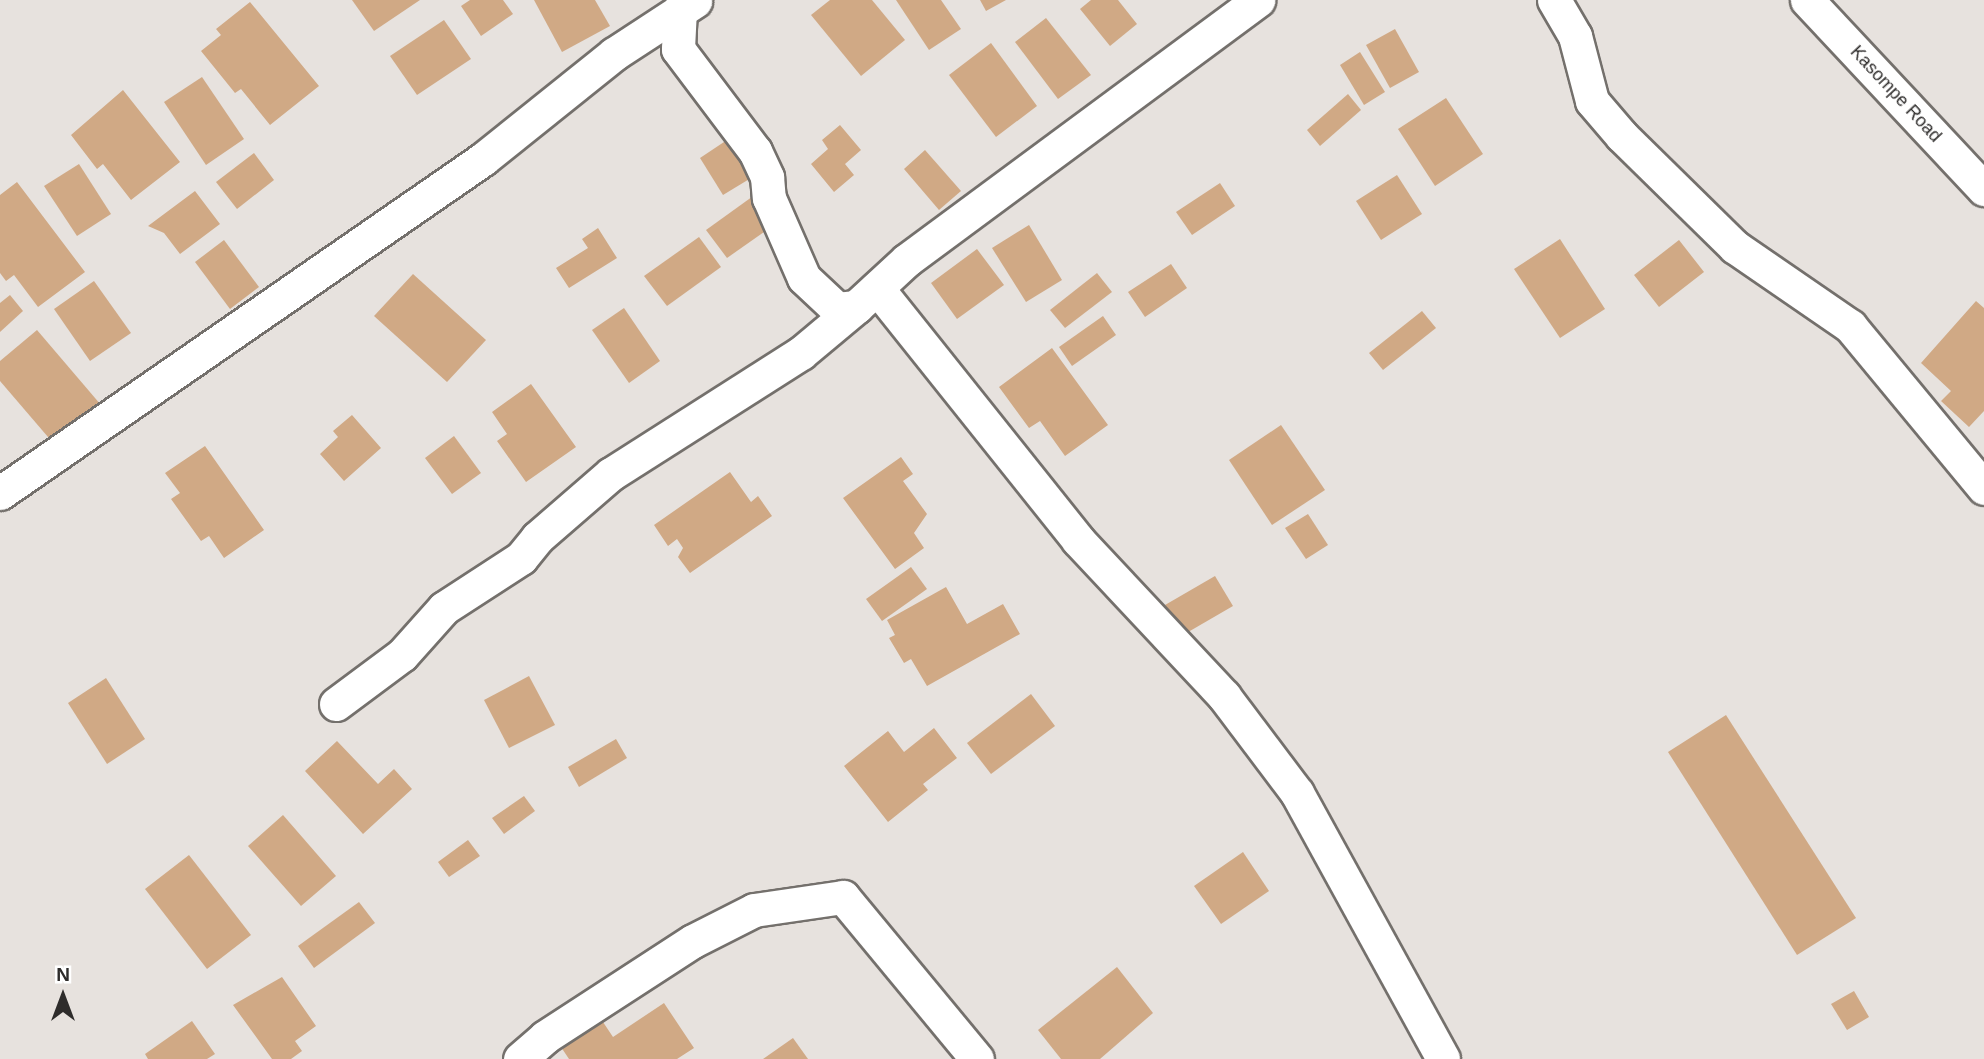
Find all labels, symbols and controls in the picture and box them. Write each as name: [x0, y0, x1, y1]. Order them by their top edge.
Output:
street label: Kasompe Road: [1846, 41, 1946, 147]
north arrow: [28, 961, 98, 1031]
text: N: [56, 964, 70, 985]

